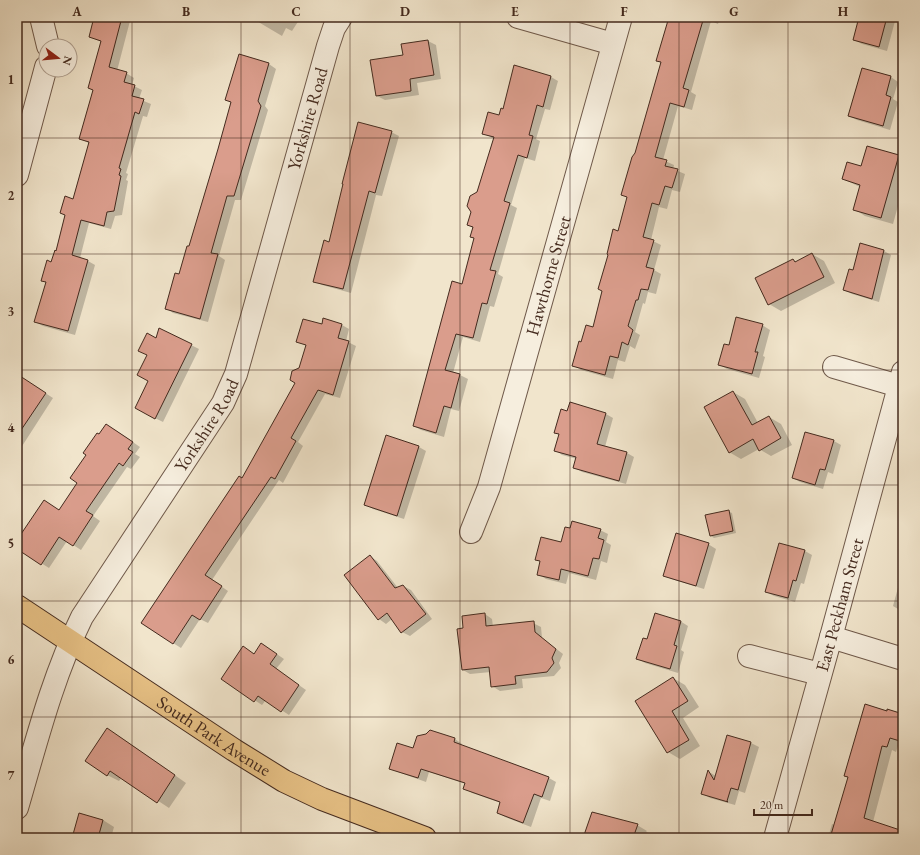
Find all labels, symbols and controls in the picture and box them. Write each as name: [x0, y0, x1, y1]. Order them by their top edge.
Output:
text: A: [71, 3, 82, 20]
text: B: [182, 3, 190, 20]
text: C: [291, 3, 301, 20]
text: D: [400, 3, 410, 20]
text: E: [511, 3, 519, 20]
text: F: [620, 3, 628, 20]
text: G: [729, 3, 739, 20]
text: H: [838, 3, 849, 20]
north arrow: [38, 38, 78, 78]
text: N: [60, 55, 76, 67]
street label: Yorkshire Road: [282, 64, 333, 173]
text: 1: [8, 71, 15, 88]
text: 2: [8, 187, 15, 204]
street label: Hawthorne Street: [520, 213, 576, 338]
text: 3: [8, 303, 15, 320]
street label: Yorkshire Road: [169, 374, 244, 476]
text: 4: [8, 419, 15, 436]
text: 5: [8, 535, 14, 552]
street label: East Peckham Street: [810, 535, 868, 674]
text: 6: [8, 651, 15, 668]
street label: South Park Avenue: [153, 690, 275, 781]
text: 7: [8, 767, 15, 784]
scale bar: [754, 791, 812, 817]
text: 20 m: [760, 797, 784, 813]

